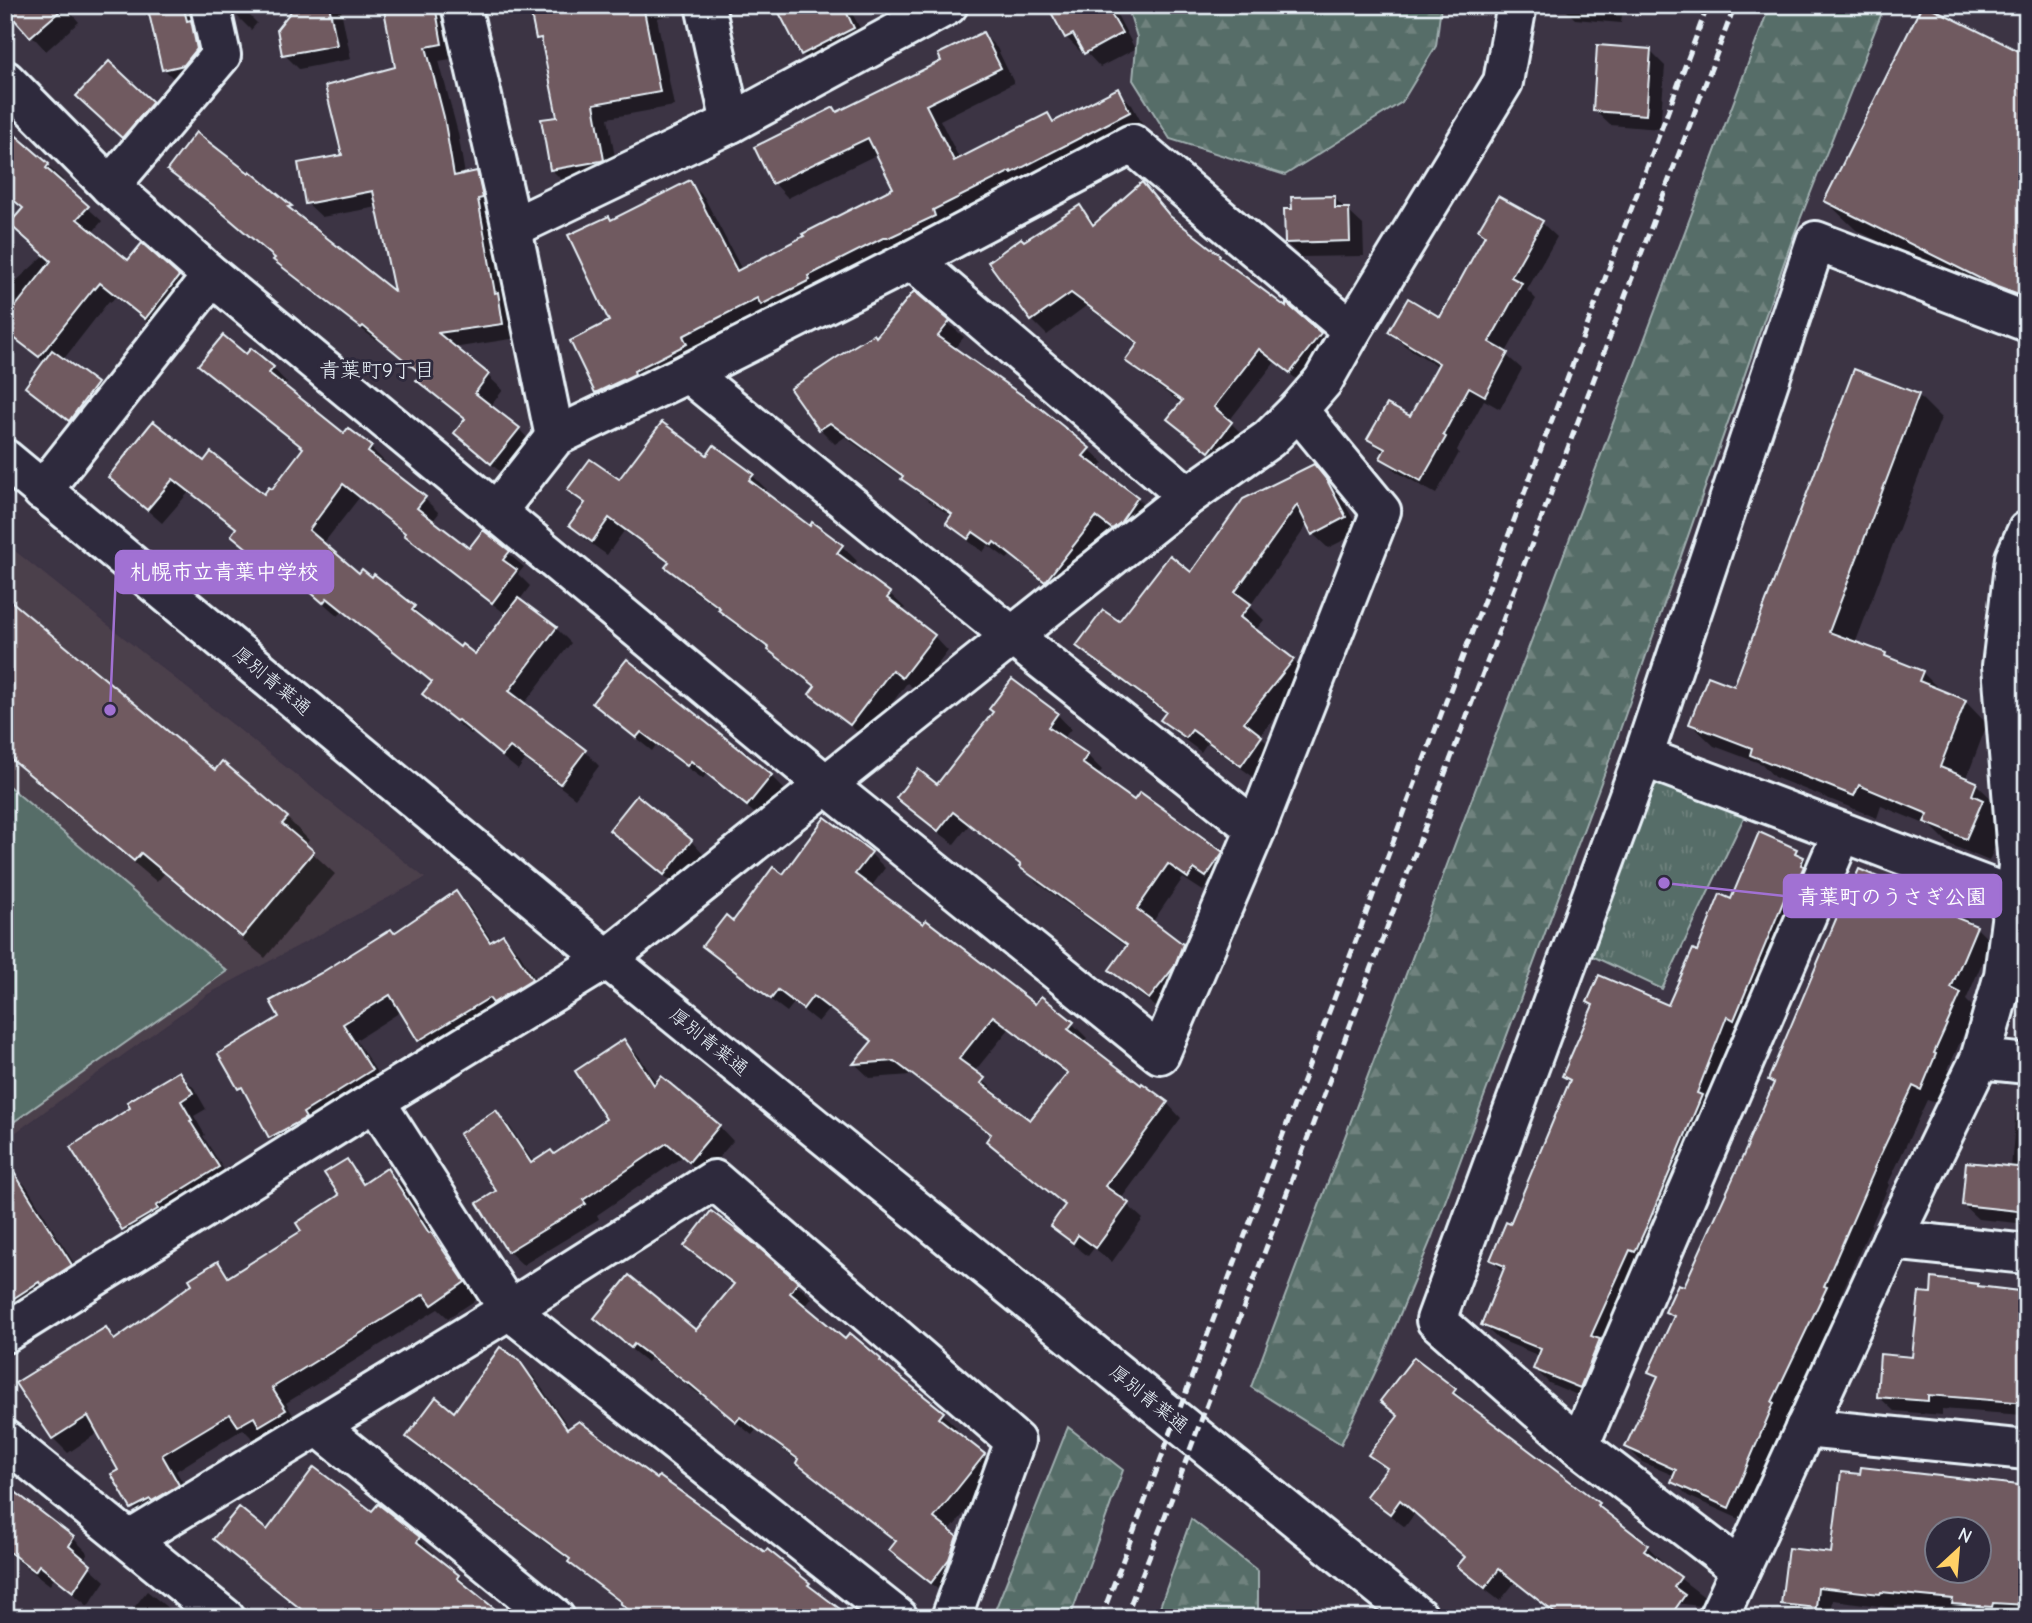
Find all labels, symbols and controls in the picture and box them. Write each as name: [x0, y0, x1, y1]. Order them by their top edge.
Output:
district label: 青葉町9丁目: [319, 358, 435, 382]
callout: 札幌市立青葉中学校: [116, 551, 333, 593]
text: 札幌市立青葉中学校: [130, 560, 319, 584]
street label: 厚別青葉通: [229, 642, 315, 720]
callout: 青葉町のうさぎ公園: [1784, 875, 2001, 917]
text: 青葉町のうさぎ公園: [1798, 885, 1987, 909]
street label: 厚別青葉通: [665, 1004, 753, 1080]
street label: 厚別青葉通: [1105, 1361, 1193, 1437]
north arrow: [1924, 1514, 1994, 1584]
text: N: [1955, 1523, 1975, 1548]

